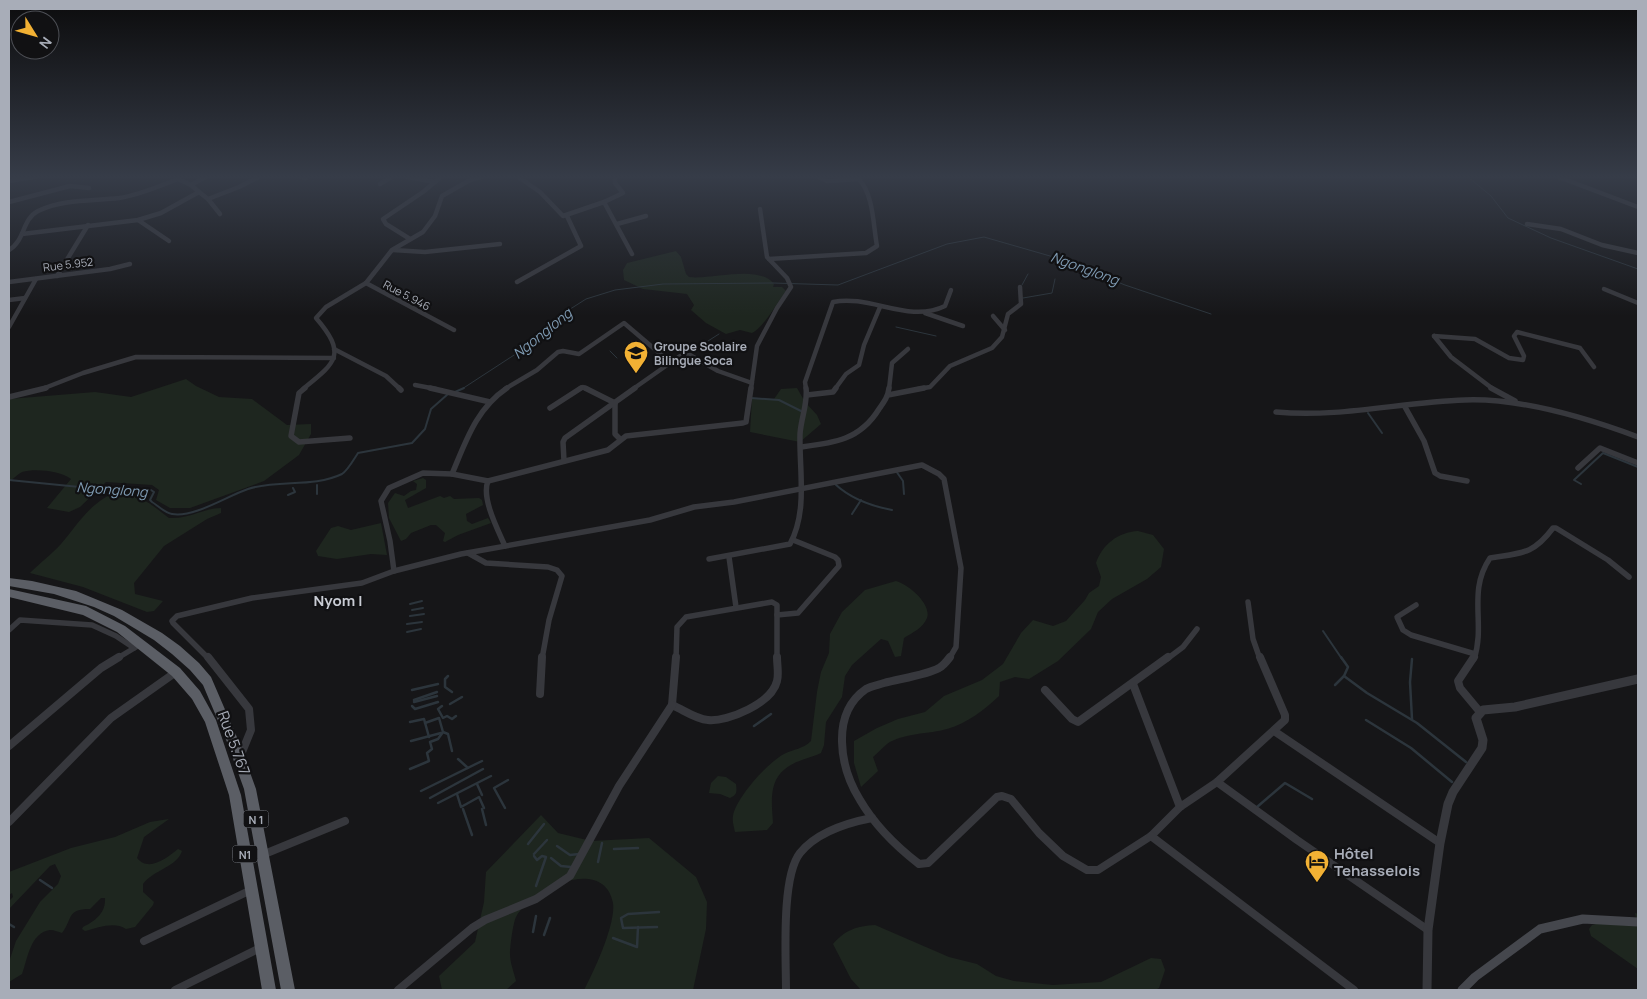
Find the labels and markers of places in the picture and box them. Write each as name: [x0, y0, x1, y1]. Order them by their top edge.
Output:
place label: Groupe Scolaire Bilingue Soca: [654, 338, 747, 369]
school or university icon: Groupe Scolaire Bilingue Soca: [623, 340, 649, 374]
place label: Hôtel Tehasselois: [1334, 843, 1420, 881]
hotel icon: Hôtel Tehasselois: [1304, 849, 1330, 883]

